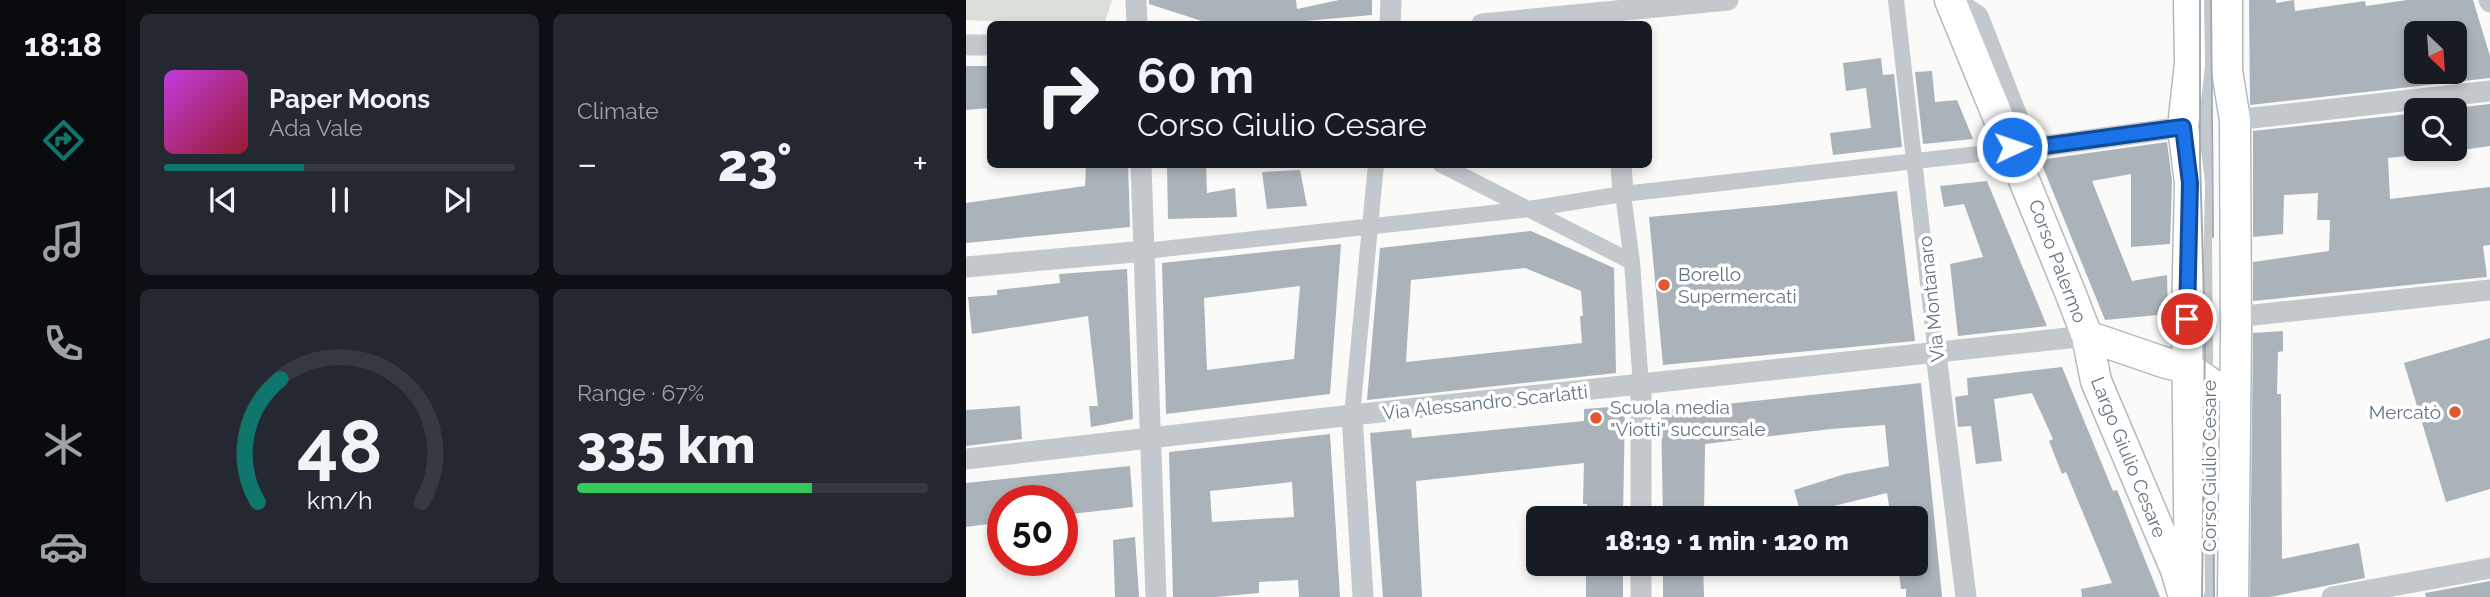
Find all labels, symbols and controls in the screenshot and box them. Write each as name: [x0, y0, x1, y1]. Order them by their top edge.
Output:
north arrow: [2404, 21, 2468, 84]
map controls: [2404, 21, 2467, 161]
text: 18:18: [24, 26, 102, 63]
text: 60 m: [1137, 47, 1254, 104]
icon: right: [1022, 49, 1113, 140]
text: Paper Moons: [269, 84, 430, 114]
text: Climate: [577, 97, 659, 124]
button: search: [2404, 98, 2467, 161]
text: Corso Giulio Cesare: [1137, 106, 1427, 143]
position arrow: [1975, 110, 2049, 184]
text: Ada Vale: [269, 114, 363, 141]
icon: directions: [39, 116, 88, 165]
text: 23°: [718, 132, 792, 193]
text: −: [577, 141, 597, 186]
text: +: [912, 141, 928, 186]
icon: previous: [204, 181, 242, 219]
icon: pause: [321, 181, 359, 219]
icon: next: [438, 181, 476, 219]
street label: Corso Palermo: [2024, 196, 2092, 326]
icon: music: [39, 217, 88, 266]
street label: Via Montanaro: [1913, 235, 1949, 363]
place label: Borello Supermercati: [1678, 263, 1797, 307]
marker: Borello Supermercati: [1656, 277, 1672, 293]
pin: [2157, 289, 2217, 349]
icon: arrive: [2168, 300, 2206, 338]
icon: phone: [39, 319, 88, 368]
street label: Largo Giulio Cesare: [2087, 373, 2171, 541]
text: Range · 67%: [577, 379, 704, 406]
street label: Via Alessandro Scarlatti: [1381, 380, 1589, 424]
street label: Corso Giulio Cesare: [2198, 380, 2220, 552]
place label: Scuola media "Viotti" succursale: [1610, 396, 1766, 440]
place label: Mercatò: [2369, 401, 2441, 423]
text: 48: [297, 404, 382, 489]
marker: Mercatò: [2447, 404, 2463, 420]
marker: Scuola media "Viotti" succursale: [1588, 410, 1604, 426]
text: 335 km: [577, 414, 756, 475]
icon: climate: [39, 420, 88, 469]
text: km/h: [307, 485, 372, 515]
speed limit sign: 50: [987, 485, 1078, 576]
icon: car: [39, 522, 88, 571]
text: 18:19 · 1 min · 120 m: [1605, 526, 1849, 556]

